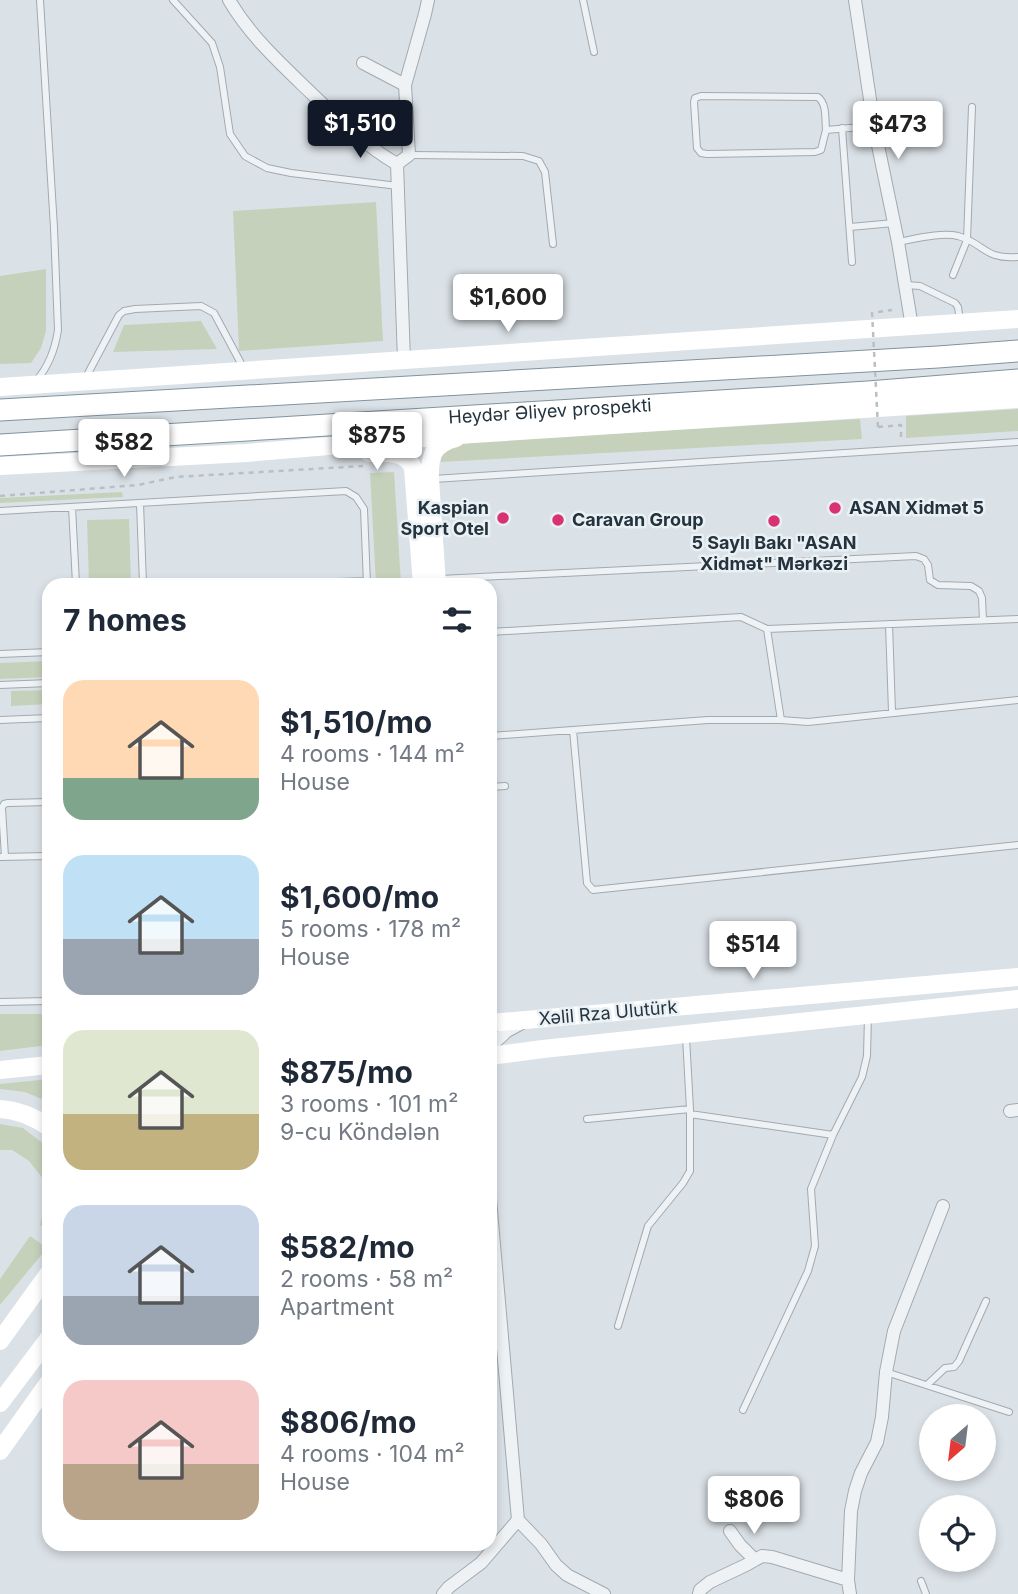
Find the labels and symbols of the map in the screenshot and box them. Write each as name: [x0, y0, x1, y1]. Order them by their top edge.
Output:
pin: $1,510: [303, 100, 417, 160]
pin: $473: [857, 102, 939, 161]
pin: $1,600: [451, 274, 565, 334]
street label: Heydər Əliyev prospekti: [448, 394, 652, 428]
pin: $875: [336, 412, 418, 472]
pin: $582: [83, 420, 165, 479]
place label: Kaspian Sport Otel: [400, 497, 489, 539]
place label: ASAN Xidmət 5: [849, 497, 984, 518]
marker: ASAN Xidmət 5: [827, 500, 843, 516]
place label: Caravan Group: [572, 509, 704, 530]
marker: Kaspian Sport Otel: [495, 510, 511, 526]
marker: Caravan Group: [550, 512, 566, 528]
marker: 5 Saylı Bakı "ASAN Xidmət" Mərkəzi: [766, 513, 782, 529]
place label: 5 Saylı Bakı "ASAN Xidmət" Mərkəzi: [692, 532, 856, 574]
pin: $514: [712, 922, 794, 981]
street label: Xəlil Rza Ulutürk: [538, 996, 678, 1029]
north arrow: [919, 1404, 996, 1480]
pin: $806: [713, 1476, 795, 1536]

